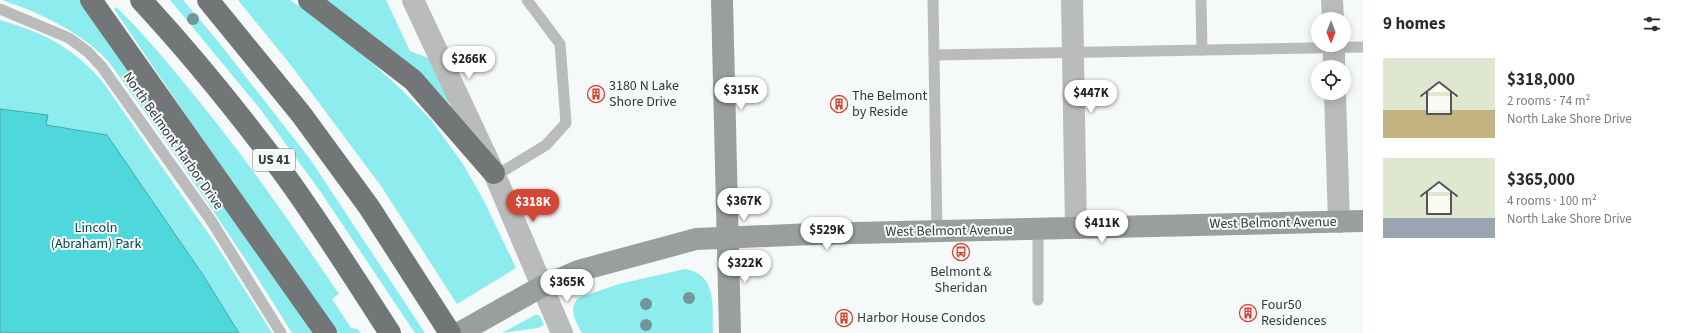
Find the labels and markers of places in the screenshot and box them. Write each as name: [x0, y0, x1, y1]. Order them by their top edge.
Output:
pin: $266K: [441, 46, 497, 80]
place label: 3180 N Lake Shore Drive: [609, 76, 679, 112]
pin: $315K: [713, 77, 769, 111]
pin: $447K: [1063, 80, 1119, 114]
building icon: 3180 N Lake Shore Drive: [586, 84, 606, 104]
place label: The Belmont by Reside: [852, 86, 927, 122]
building icon: The Belmont by Reside: [829, 94, 849, 114]
pin: $367K: [716, 188, 772, 222]
pin: $318K: [505, 189, 561, 223]
pin: $411K: [1074, 210, 1130, 244]
pin: $529K: [799, 217, 855, 251]
bus stop icon: Belmont & Sheridan: [951, 242, 971, 262]
pin: $322K: [717, 250, 773, 284]
place label: Belmont & Sheridan: [930, 262, 992, 298]
pin: $365K: [539, 269, 595, 303]
place label: Four50 Residences: [1261, 295, 1326, 331]
building icon: Four50 Residences: [1238, 303, 1258, 323]
building icon: Harbor House Condos: [834, 308, 854, 328]
place label: Harbor House Condos: [857, 308, 986, 328]

